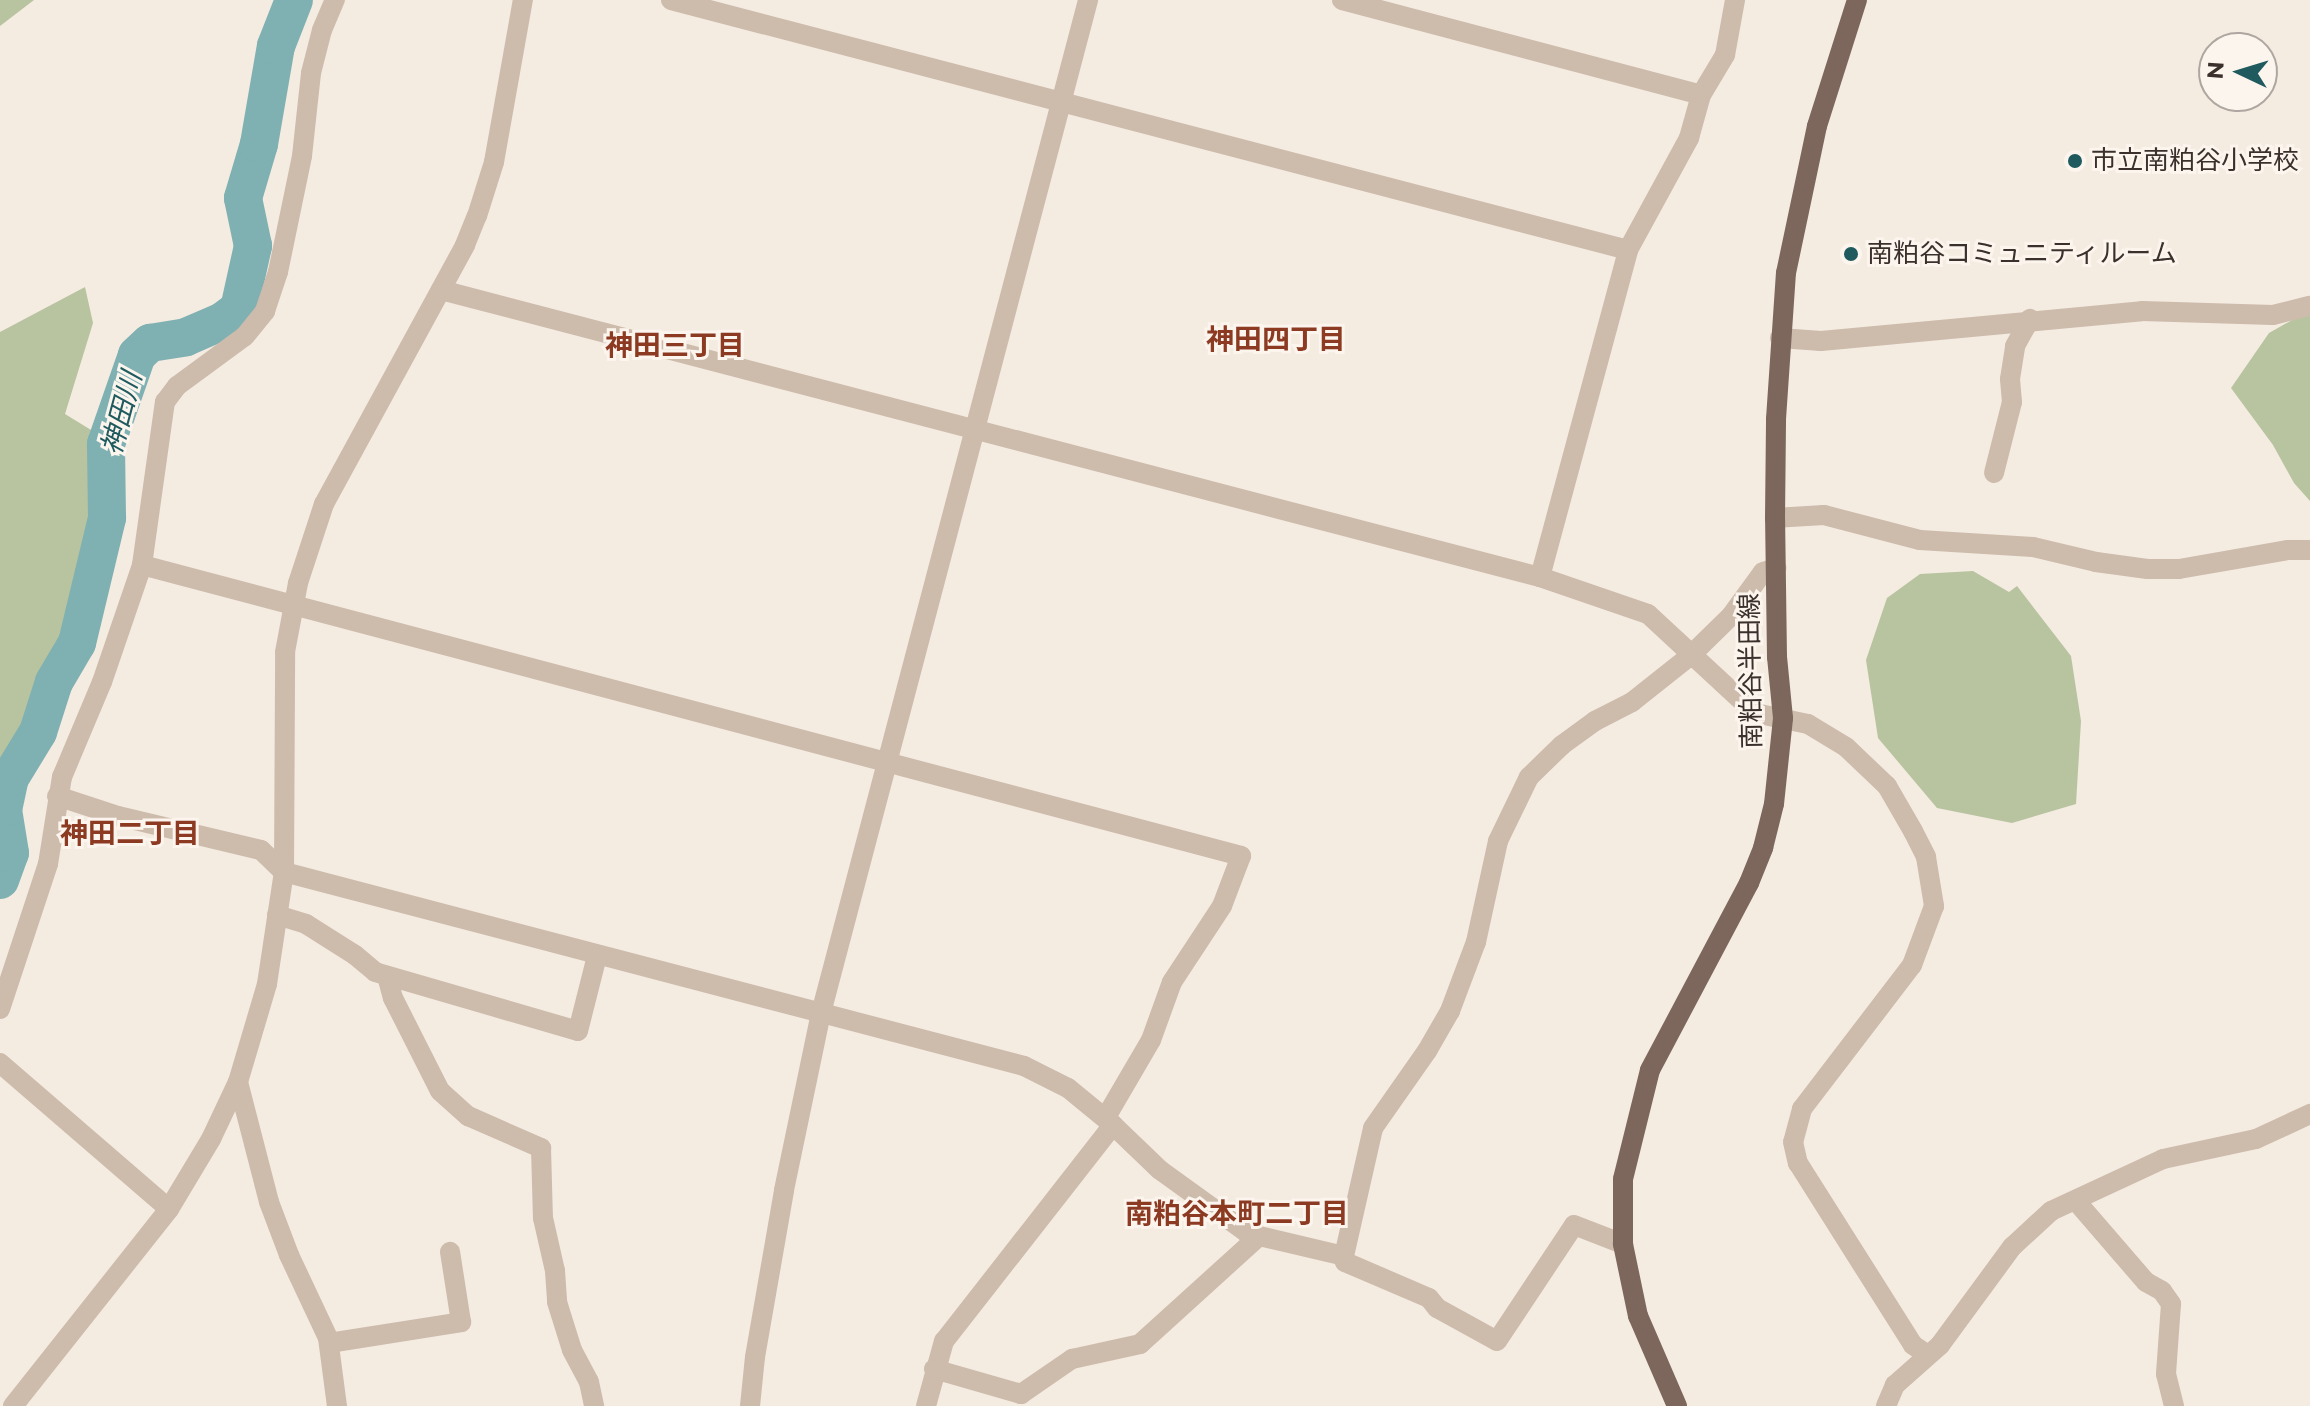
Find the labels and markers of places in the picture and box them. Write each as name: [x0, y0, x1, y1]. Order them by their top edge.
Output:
place label: 市立南粕谷小学校: [2091, 145, 2299, 177]
marker: 市立南粕谷小学校: [2066, 152, 2084, 170]
place label: 南粕谷コミュニティルーム: [1867, 238, 2179, 270]
marker: 南粕谷コミュニティルーム: [1842, 245, 1860, 263]

